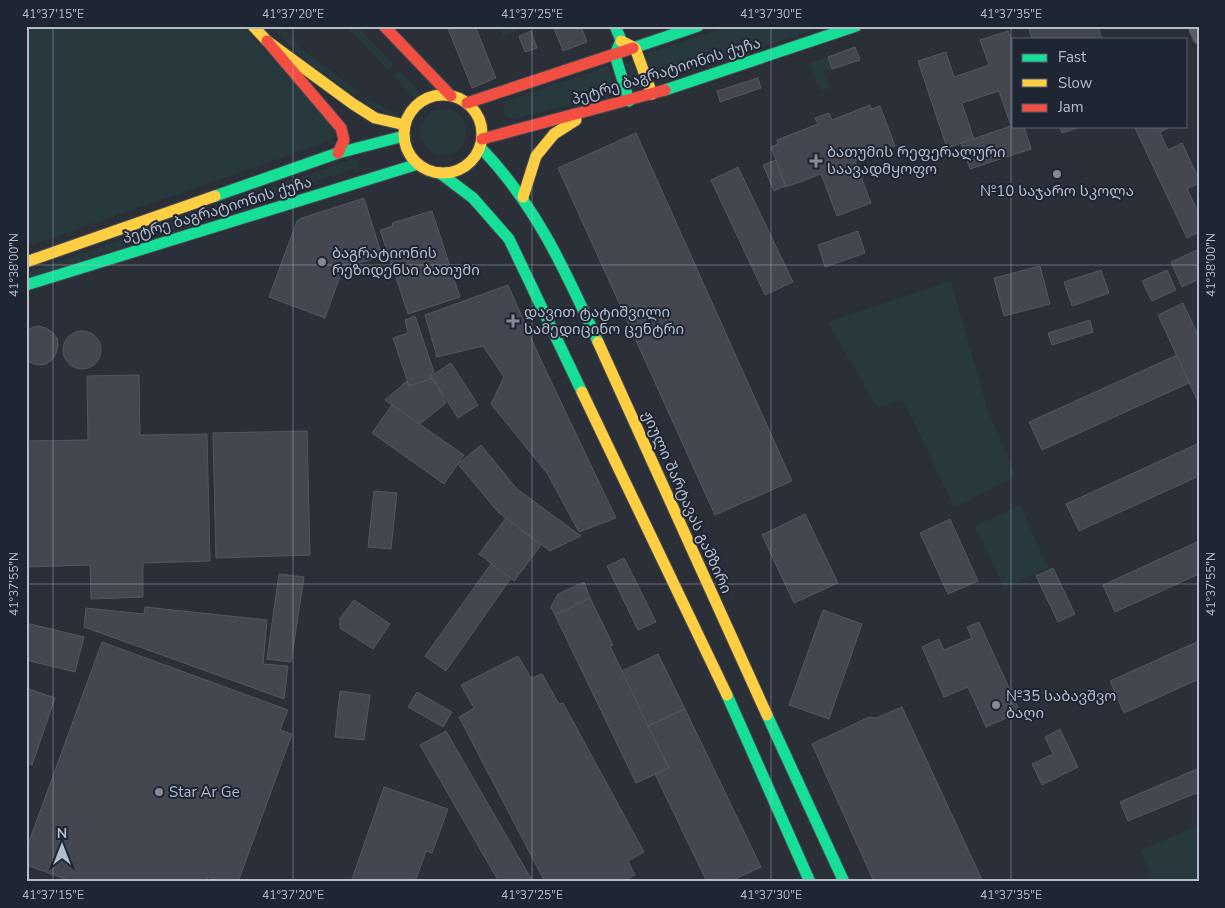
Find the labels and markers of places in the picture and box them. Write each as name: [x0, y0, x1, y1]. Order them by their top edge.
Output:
place label: ბათუმის რეფერალური საავადმყოფო: [827, 142, 1006, 179]
marker: ბათუმის რეფერალური საავადმყოფო: [809, 154, 823, 168]
marker: №10 საჯარო სკოლა: [1051, 168, 1063, 180]
place label: №10 საჯარო სკოლა: [980, 181, 1134, 201]
place label: ბაგრატიონის რეზიდენსი ბათუმი: [332, 243, 480, 280]
marker: ბაგრატიონის რეზიდენსი ბათუმი: [316, 256, 328, 268]
place label: დავით ტატიშვილი სამედიცინო ცენტრი: [524, 302, 684, 339]
marker: დავით ტატიშვილი სამედიცინო ცენტრი: [506, 314, 520, 328]
place label: №35 საბავშვო ბაღი: [1006, 686, 1116, 723]
marker: №35 საბავშვო ბაღი: [990, 699, 1002, 711]
place label: Star Ar Ge: [169, 782, 240, 802]
marker: Star Ar Ge: [153, 786, 165, 798]

